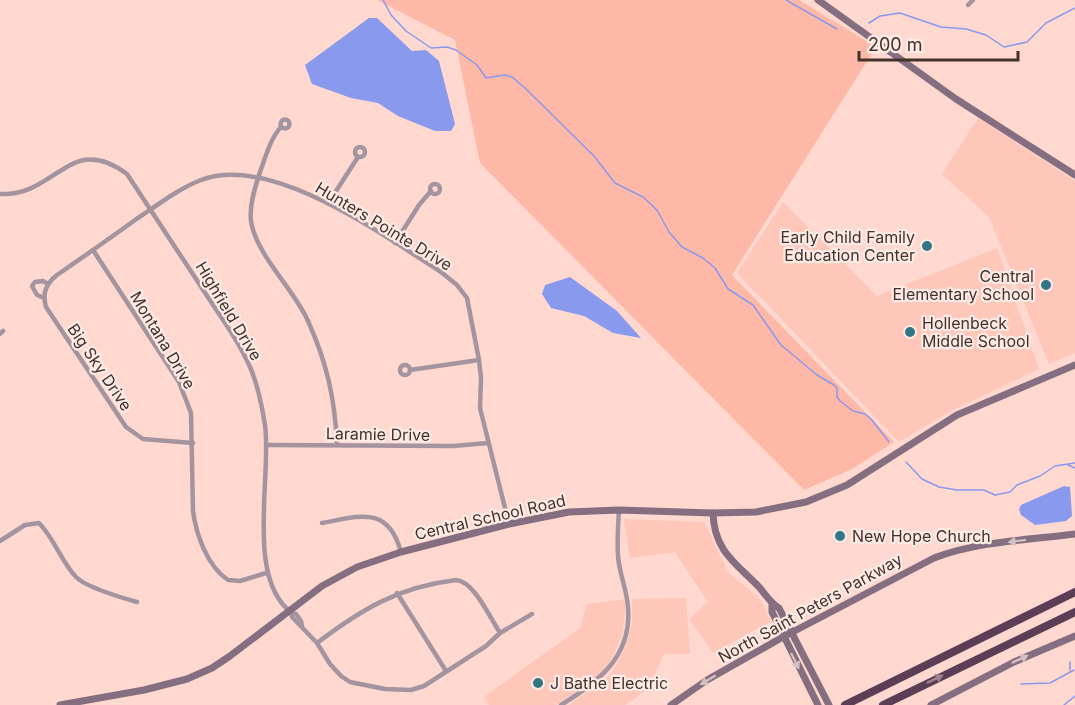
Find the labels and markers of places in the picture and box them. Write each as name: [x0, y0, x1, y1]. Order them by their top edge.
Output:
place label: Early Child Family Education Center: [781, 227, 915, 265]
marker: Early Child Family Education Center: [920, 239, 934, 253]
place label: Central Elementary School: [892, 266, 1034, 304]
marker: Central Elementary School: [1039, 278, 1053, 292]
place label: Hollenbeck Middle School: [922, 313, 1030, 351]
marker: Hollenbeck Middle School: [903, 325, 917, 339]
place label: New Hope Church: [852, 526, 991, 546]
marker: New Hope Church: [833, 529, 847, 543]
place label: J Bathe Electric: [550, 673, 668, 693]
marker: J Bathe Electric: [531, 676, 545, 690]

